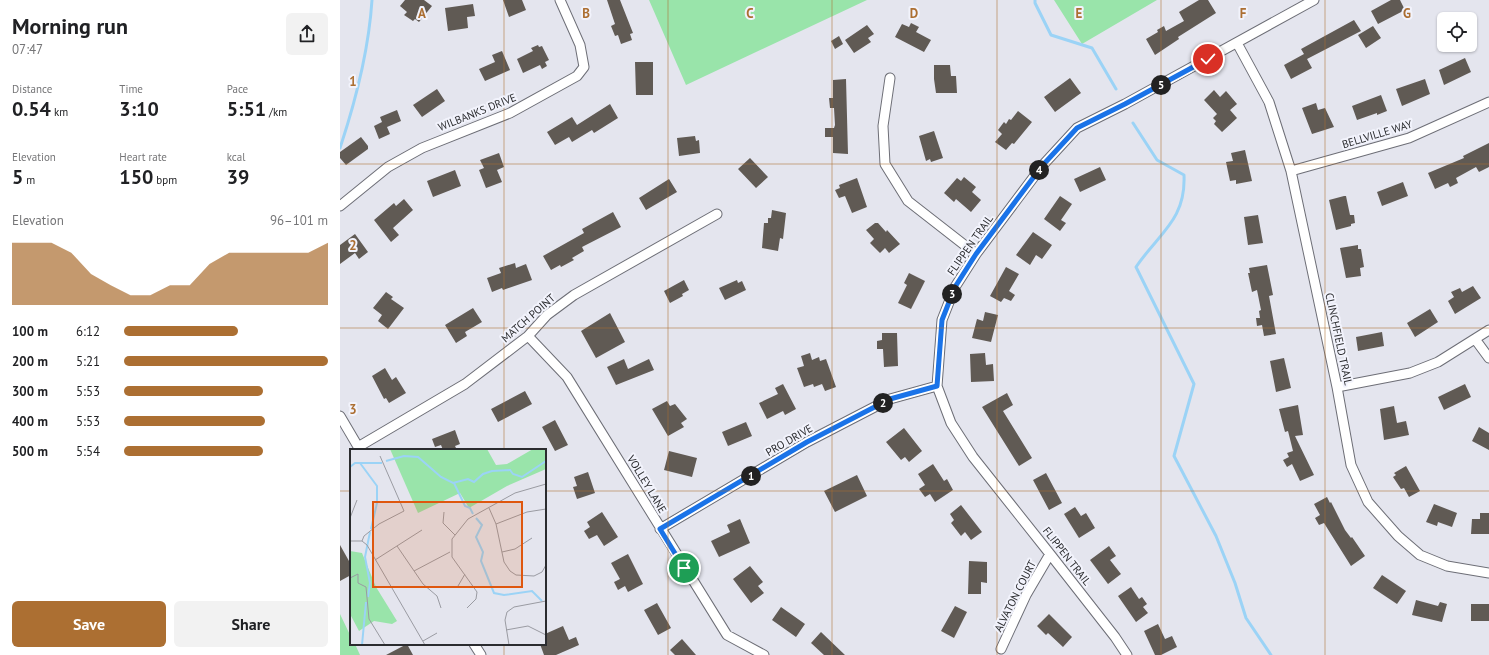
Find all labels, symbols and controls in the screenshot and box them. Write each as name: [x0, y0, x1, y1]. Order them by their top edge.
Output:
text: A: [418, 5, 426, 22]
text: B: [582, 5, 590, 22]
text: C: [746, 5, 754, 22]
text: D: [910, 5, 918, 22]
text: E: [1076, 5, 1083, 22]
text: F: [1240, 5, 1247, 22]
text: G: [1403, 5, 1411, 22]
text: Morning run: [12, 12, 128, 40]
map controls: [1437, 12, 1477, 52]
button: locate: [1437, 12, 1477, 52]
button: share: [286, 13, 328, 55]
text: 07:47: [12, 41, 43, 58]
pin: [1191, 42, 1225, 76]
icon: check: [1197, 48, 1219, 70]
text: 1: [349, 73, 357, 90]
pin: 5: [1151, 75, 1171, 95]
text: 5: [1158, 78, 1164, 92]
text: Distance: [12, 82, 52, 96]
text: Time: [119, 82, 143, 96]
text: Pace: [227, 82, 248, 96]
street label: WILBANKS DRIVE: [436, 90, 518, 134]
text: 0.54: [12, 96, 51, 122]
text: 3:10: [119, 96, 159, 122]
text: 5:51: [227, 96, 266, 122]
text: km: [51, 105, 68, 119]
text: /km: [266, 105, 287, 119]
street label: BELLVILLE WAY: [1340, 116, 1415, 151]
text: Elevation: [12, 150, 56, 164]
text: Heart rate: [119, 150, 167, 164]
text: kcal: [227, 150, 245, 164]
pin: 4: [1029, 160, 1049, 180]
text: 4: [1036, 163, 1042, 177]
text: 5: [12, 164, 23, 190]
text: 150: [119, 164, 153, 190]
text: 39: [227, 164, 249, 190]
text: m: [23, 173, 35, 187]
text: bpm: [153, 173, 177, 187]
text: Elevation: [12, 212, 64, 229]
text: 96–101 m: [270, 212, 328, 229]
street label: FLIPPEN TRAIL: [944, 212, 996, 278]
text: 2: [349, 237, 357, 254]
pin: 3: [942, 284, 962, 304]
text: 3: [949, 287, 955, 301]
street label: MATCH POINT: [498, 291, 558, 345]
street label: CLINCHFIELD TRAIL: [1322, 291, 1356, 387]
text: 100 m: [12, 323, 48, 340]
text: 6:12: [76, 323, 100, 340]
text: 200 m: [12, 353, 48, 370]
text: 5:21: [76, 353, 100, 370]
text: 300 m: [12, 383, 48, 400]
text: 5:53: [76, 383, 100, 400]
pin: 2: [873, 393, 893, 413]
text: 2: [880, 396, 886, 410]
text: 3: [349, 401, 357, 418]
text: 400 m: [12, 413, 48, 430]
text: 5:53: [76, 413, 100, 430]
street label: PRO DRIVE: [763, 421, 815, 459]
text: 500 m: [12, 443, 48, 460]
text: 5:54: [76, 443, 100, 460]
inset map: [350, 449, 546, 645]
street label: VOLLEY LANE: [624, 452, 670, 516]
pin: 1: [741, 466, 761, 486]
text: 1: [748, 469, 754, 483]
street label: FLIPPEN TRAIL: [1040, 524, 1094, 588]
pin: [667, 551, 701, 585]
icon: arrive: [673, 557, 695, 579]
street label: ALVATON COURT: [991, 558, 1039, 634]
button: Save: [12, 601, 166, 647]
button: Share: [174, 601, 328, 647]

